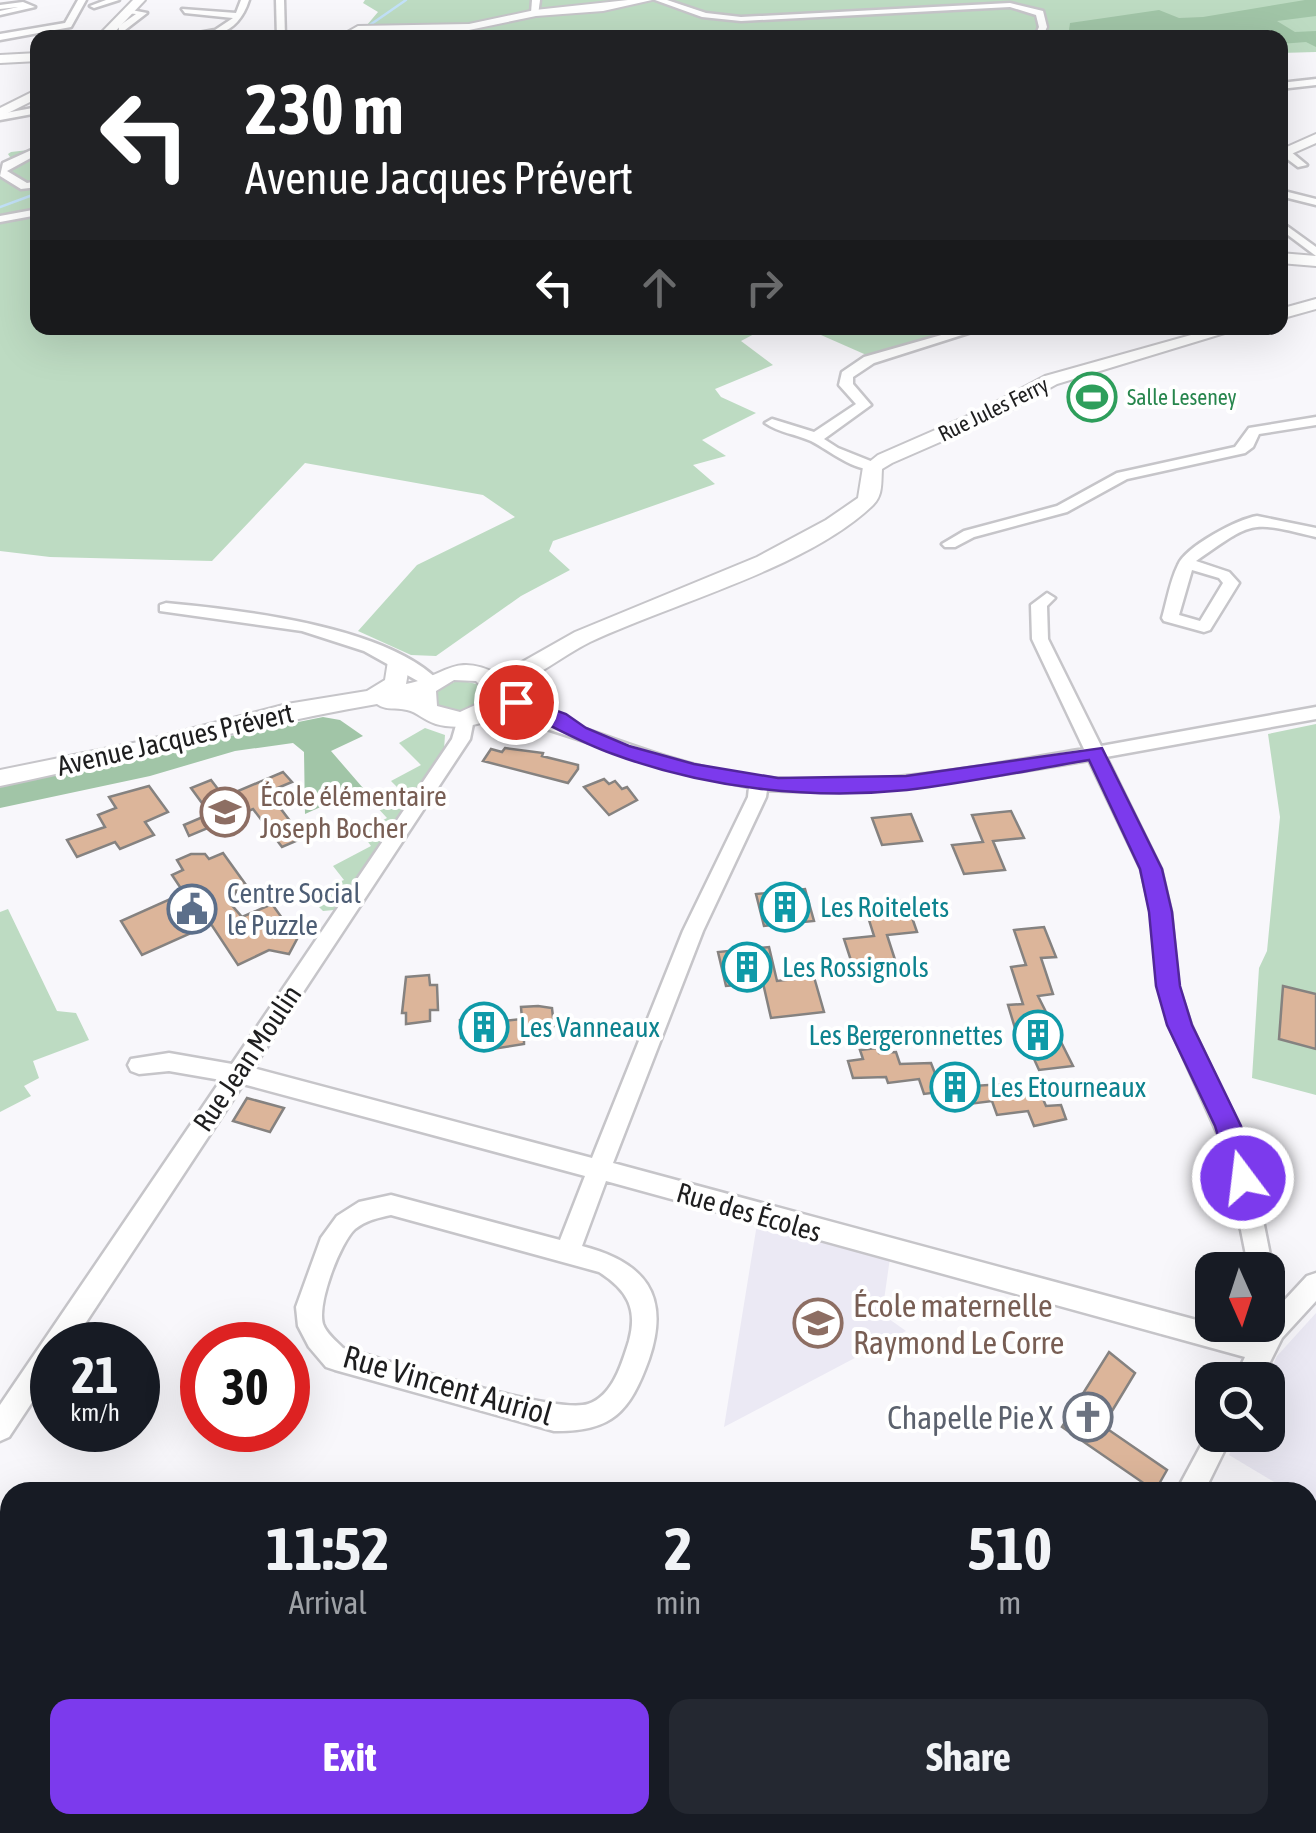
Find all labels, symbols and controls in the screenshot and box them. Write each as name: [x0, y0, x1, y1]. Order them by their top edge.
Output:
text: 230 m: [245, 69, 404, 149]
icon: left: [80, 70, 210, 200]
text: Avenue Jacques Prévert: [245, 152, 633, 204]
icon: left: [527, 260, 582, 315]
icon: ahead: [632, 260, 687, 315]
icon: right: [737, 260, 792, 315]
street label: Rue Jules Ferry: [934, 371, 1052, 447]
sports icon: Salle Leseney: [1066, 371, 1118, 423]
place label: Salle Leseney: [1127, 384, 1237, 410]
pin: [474, 660, 559, 745]
icon: arrive: [489, 675, 544, 730]
street label: Avenue Jacques Prévert: [54, 696, 296, 782]
place label: École élémentaire Joseph Bocher: [260, 780, 447, 844]
school or university icon: École élémentaire Joseph Bocher: [199, 786, 251, 838]
place label: Centre Social le Puzzle: [227, 877, 362, 941]
building icon: Les Roitelets: [759, 881, 811, 933]
public building icon: Centre Social le Puzzle: [166, 883, 218, 935]
place label: Les Roitelets: [820, 891, 949, 923]
building icon: Les Rossignols: [721, 941, 773, 993]
place label: Les Rossignols: [782, 951, 929, 983]
street label: Rue Jean Moulin: [186, 979, 308, 1137]
building icon: Les Vanneaux: [458, 1001, 510, 1053]
building icon: Les Bergeronnettes: [1012, 1009, 1064, 1061]
place label: Les Vanneaux: [519, 1011, 660, 1043]
place label: Les Bergeronnettes: [808, 1019, 1003, 1051]
building icon: Les Etourneaux: [929, 1061, 981, 1113]
place label: Les Etourneaux: [990, 1071, 1146, 1103]
position arrow: [1191, 1126, 1295, 1230]
street label: Rue des Écoles: [673, 1176, 825, 1248]
north arrow: [1195, 1252, 1285, 1342]
map controls: [1195, 1252, 1285, 1452]
place label: École maternelle Raymond Le Corre: [853, 1287, 1064, 1361]
school or university icon: École maternelle Raymond Le Corre: [792, 1297, 844, 1349]
speed limit sign: 30: [180, 1322, 310, 1452]
street label: Rue Vincent Auriol: [339, 1337, 557, 1433]
text: 21: [71, 1346, 118, 1404]
button: search: [1195, 1362, 1285, 1452]
church icon: Chapelle Pie X: [1062, 1391, 1114, 1443]
text: km/h: [70, 1398, 120, 1426]
place label: Chapelle Pie X: [887, 1399, 1054, 1436]
text: 11:52: [266, 1514, 389, 1583]
text: 2: [664, 1514, 693, 1583]
text: 510: [967, 1514, 1052, 1583]
text: Arrival: [289, 1584, 367, 1621]
text: min: [655, 1584, 701, 1621]
text: m: [998, 1584, 1021, 1621]
button: Exit: [50, 1699, 649, 1814]
button: Share: [669, 1699, 1268, 1814]

